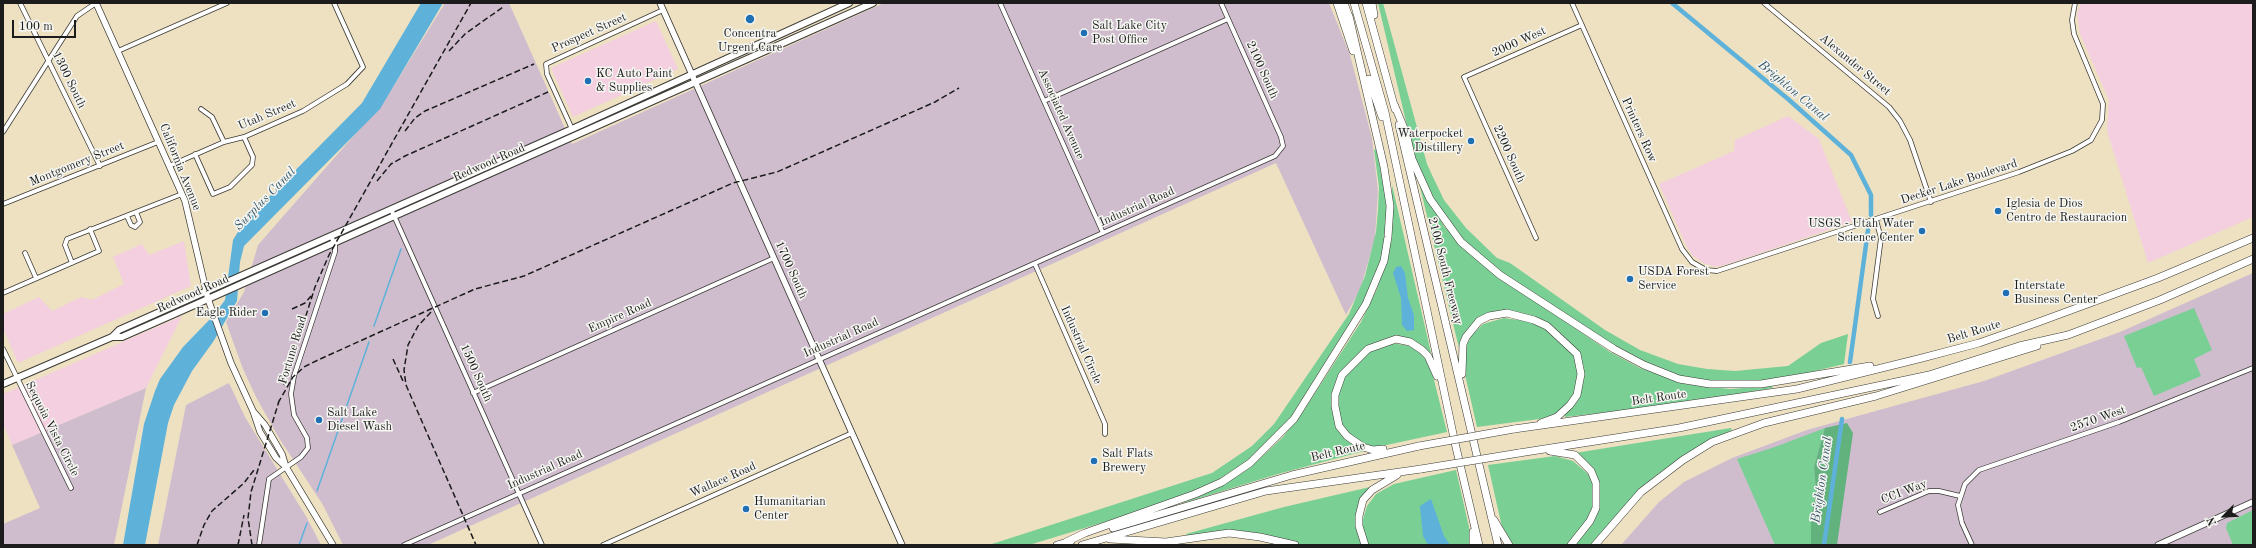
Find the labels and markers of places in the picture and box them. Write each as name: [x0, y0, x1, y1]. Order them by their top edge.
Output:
marker: Concentra Urgent Care: [744, 13, 756, 25]
place label: Salt Lake City Post Office: [1092, 19, 1167, 47]
place label: Concentra Urgent Care: [718, 27, 782, 55]
marker: Salt Lake City Post Office: [1079, 28, 1089, 38]
place label: KC Auto Paint & Supplies: [596, 67, 673, 95]
marker: KC Auto Paint & Supplies: [583, 76, 593, 86]
place label: Waterpocket Distillery: [1397, 127, 1463, 155]
marker: Waterpocket Distillery: [1466, 136, 1476, 146]
place label: Iglesia de Dios Centro de Restauracion: [2006, 197, 2127, 225]
marker: Iglesia de Dios Centro de Restauracion: [1993, 206, 2003, 216]
place label: USGS - Utah Water Science Center: [1808, 217, 1914, 245]
marker: USGS - Utah Water Science Center: [1917, 226, 1927, 236]
place label: USDA Forest Service: [1638, 265, 1709, 293]
marker: USDA Forest Service: [1625, 274, 1635, 284]
place label: Interstate Business Center: [2014, 279, 2098, 307]
marker: Interstate Business Center: [2001, 288, 2011, 298]
place label: Eagle Rider: [196, 306, 257, 320]
marker: Eagle Rider: [260, 308, 270, 318]
place label: Salt Lake Diesel Wash: [327, 406, 392, 434]
marker: Salt Lake Diesel Wash: [314, 415, 324, 425]
place label: Salt Flats Brewery: [1102, 447, 1153, 475]
marker: Salt Flats Brewery: [1089, 456, 1099, 466]
place label: Humanitarian Center: [754, 495, 826, 523]
marker: Humanitarian Center: [741, 504, 751, 514]

